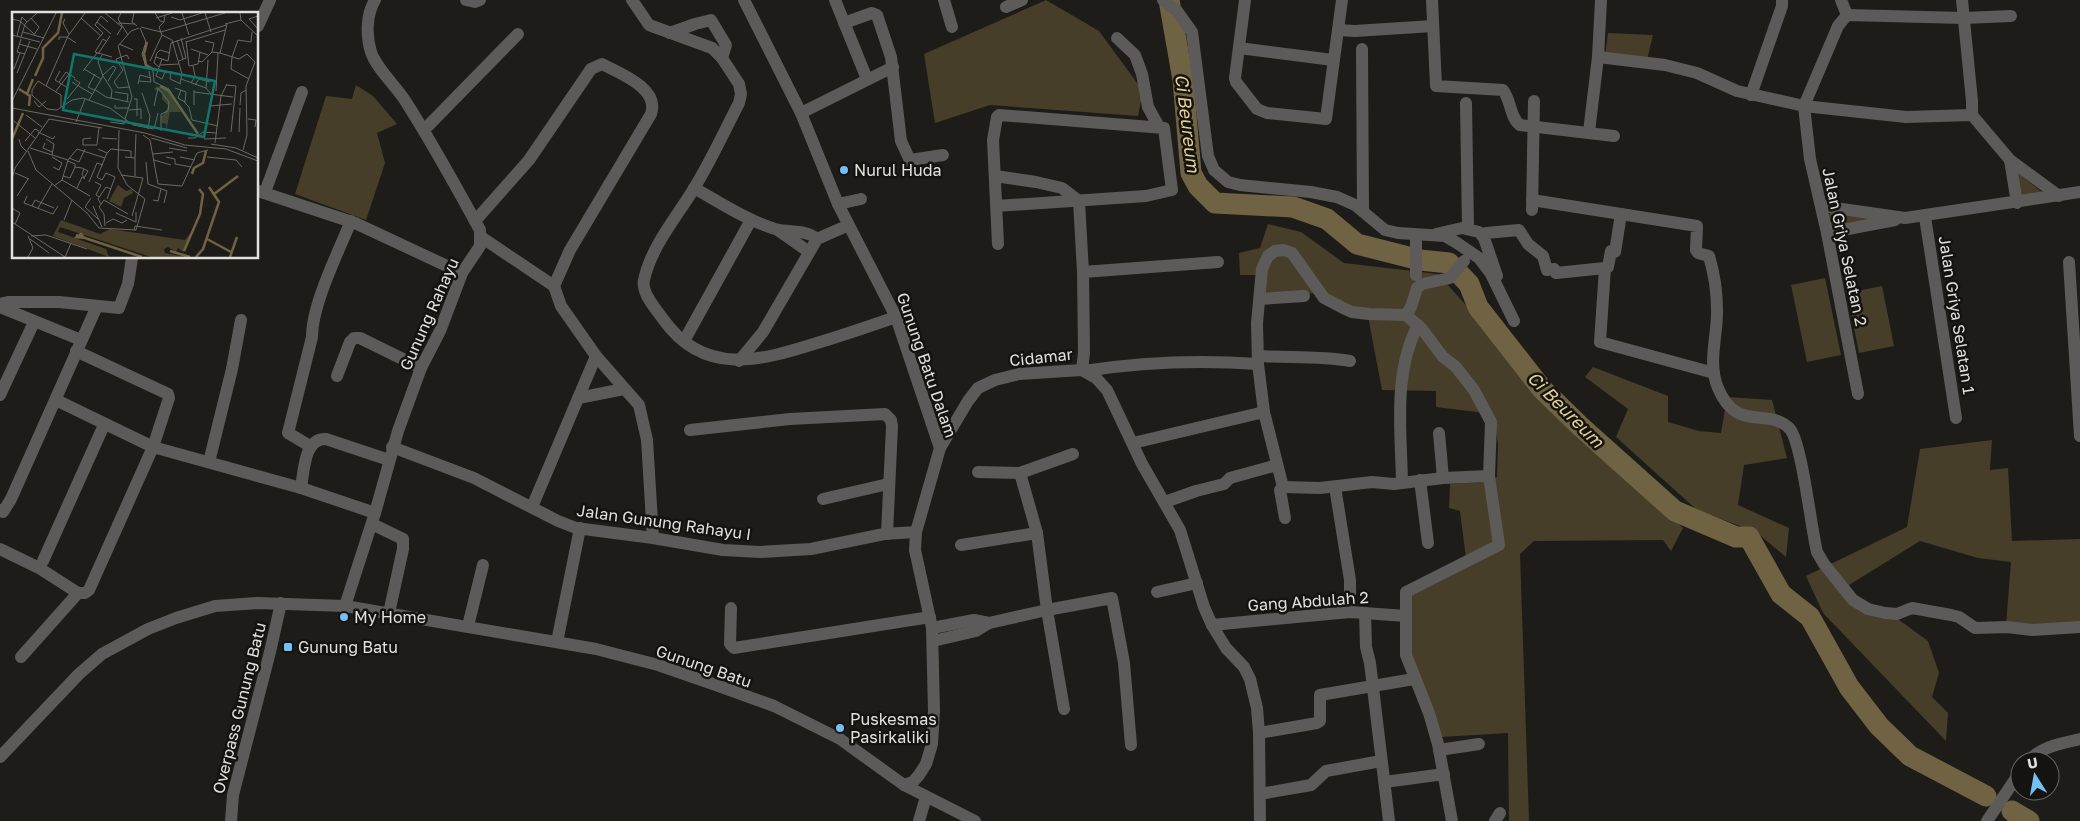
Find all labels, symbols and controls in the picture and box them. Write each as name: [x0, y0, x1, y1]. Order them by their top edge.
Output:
inset map: [12, 12, 259, 259]
water label: Ci Beureum: [1171, 72, 1205, 175]
place label: Nurul Huda: [854, 160, 942, 180]
marker: Nurul Huda: [838, 164, 850, 176]
street label: Jalan Griya Selatan 2: [1818, 166, 1872, 328]
street label: Jalan Griya Selatan 1: [1935, 235, 1979, 396]
street label: Gunung Rahayu: [395, 255, 463, 373]
street label: Gunung Batu Dalam: [893, 290, 961, 440]
street label: Cidamar: [1008, 344, 1074, 370]
water label: Ci Beureum: [1523, 366, 1610, 453]
street label: Jalan Gunung Rahayu I: [575, 500, 753, 544]
street label: Gang Abdulah 2: [1247, 587, 1369, 615]
place label: My Home: [354, 607, 426, 627]
marker: My Home: [338, 611, 350, 623]
street label: Overpass Gunung Batu: [208, 620, 270, 796]
place label: Gunung Batu: [298, 637, 398, 657]
street label: Gunung Batu: [654, 640, 754, 692]
marker: Gunung Batu: [282, 641, 294, 653]
place label: Puskesmas Pasirkaliki: [850, 709, 937, 747]
marker: Puskesmas Pasirkaliki: [834, 722, 846, 734]
north arrow: [2010, 751, 2060, 801]
text: U: [2026, 753, 2039, 772]

